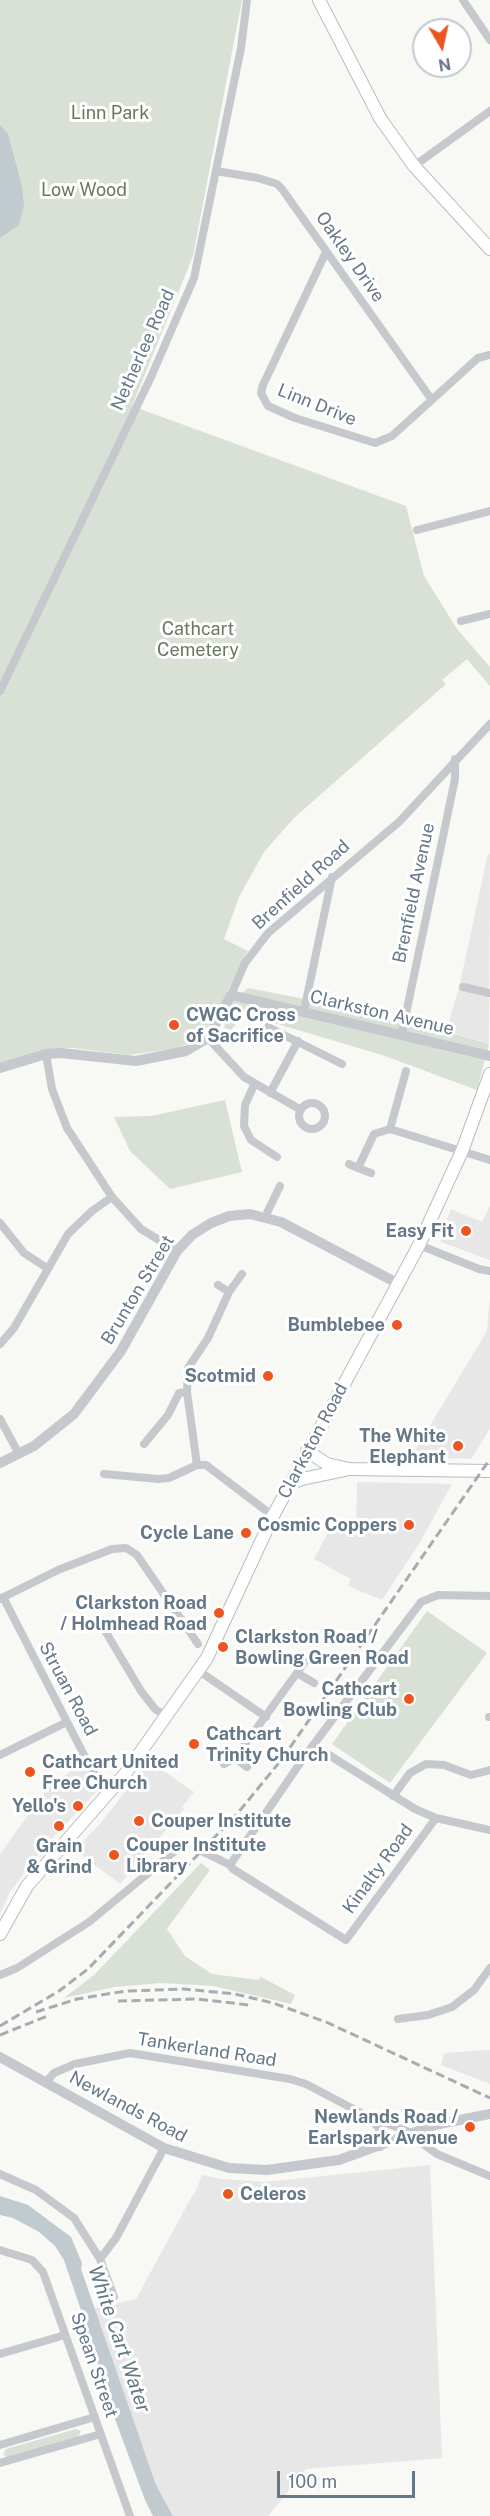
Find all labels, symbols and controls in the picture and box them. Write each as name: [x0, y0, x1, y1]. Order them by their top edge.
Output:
north arrow: [412, 18, 472, 78]
text: N: [437, 54, 452, 75]
park label: Linn Park: [71, 102, 149, 124]
park label: Low Wood: [41, 179, 127, 201]
street label: Oakley Drive: [311, 208, 389, 306]
street label: Netherlee Road: [107, 286, 179, 414]
street label: Linn Drive: [274, 379, 360, 431]
park label: Cathcart Cemetery: [157, 618, 239, 660]
street label: Brenfield Avenue: [389, 821, 439, 965]
street label: Brenfield Road: [248, 836, 354, 934]
street label: Clarkston Avenue: [308, 986, 456, 1040]
place label: CWGC Cross of Sacrifice: [186, 1004, 296, 1046]
marker: CWGC Cross of Sacrifice: [167, 1018, 181, 1032]
place label: Easy Fit: [386, 1220, 454, 1242]
marker: Easy Fit: [459, 1224, 473, 1238]
street label: Brunton Street: [97, 1231, 179, 1349]
place label: Bumblebee: [287, 1314, 385, 1336]
marker: Bumblebee: [390, 1318, 404, 1332]
place label: Scotmid: [184, 1365, 256, 1387]
marker: Scotmid: [261, 1369, 275, 1383]
street label: Clarkston Road: [273, 1379, 353, 1503]
place label: The White Elephant: [359, 1425, 446, 1468]
marker: The White Elephant: [451, 1439, 465, 1453]
place label: Cosmic Coppers: [257, 1514, 397, 1536]
marker: Cosmic Coppers: [402, 1518, 416, 1532]
place label: Cycle Lane: [140, 1522, 234, 1544]
marker: Cycle Lane: [239, 1526, 253, 1540]
place label: Clarkston Road / Holmhead Road: [60, 1592, 207, 1634]
marker: Clarkston Road / Holmhead Road: [212, 1606, 226, 1620]
place label: Clarkston Road / Bowling Green Road: [235, 1626, 409, 1668]
street label: Struan Road: [34, 1638, 102, 1740]
marker: Clarkston Road / Bowling Green Road: [216, 1640, 230, 1654]
place label: Cathcart Bowling Club: [283, 1678, 397, 1720]
marker: Cathcart Bowling Club: [402, 1692, 416, 1706]
place label: Cathcart Trinity Church: [206, 1723, 328, 1766]
marker: Cathcart Trinity Church: [187, 1737, 201, 1751]
place label: Cathcart United Free Church: [42, 1751, 179, 1794]
marker: Cathcart United Free Church: [23, 1765, 37, 1779]
place label: Yello's: [12, 1795, 66, 1817]
marker: Yello's: [71, 1799, 85, 1813]
place label: Couper Institute: [151, 1810, 291, 1832]
marker: Couper Institute: [132, 1814, 146, 1828]
marker: Grain & Grind: [52, 1819, 66, 1833]
street label: Kinalty Road: [338, 1820, 418, 1918]
place label: Couper Institute Library: [126, 1834, 266, 1876]
place label: Grain & Grind: [26, 1835, 92, 1878]
marker: Couper Institute Library: [107, 1848, 121, 1862]
street label: Tankerland Road: [136, 2028, 278, 2072]
street label: Newlands Road: [65, 2067, 191, 2147]
place label: Newlands Road / Earlspark Avenue: [308, 2106, 458, 2148]
marker: Newlands Road / Earlspark Avenue: [463, 2120, 477, 2134]
place label: Celeros: [240, 2183, 306, 2205]
marker: Celeros: [221, 2187, 235, 2201]
water label: White Cart Water: [83, 2262, 155, 2416]
street label: Spean Street: [66, 2309, 122, 2421]
scale bar: [280, 2459, 418, 2497]
text: 100 m: [288, 2471, 337, 2492]

